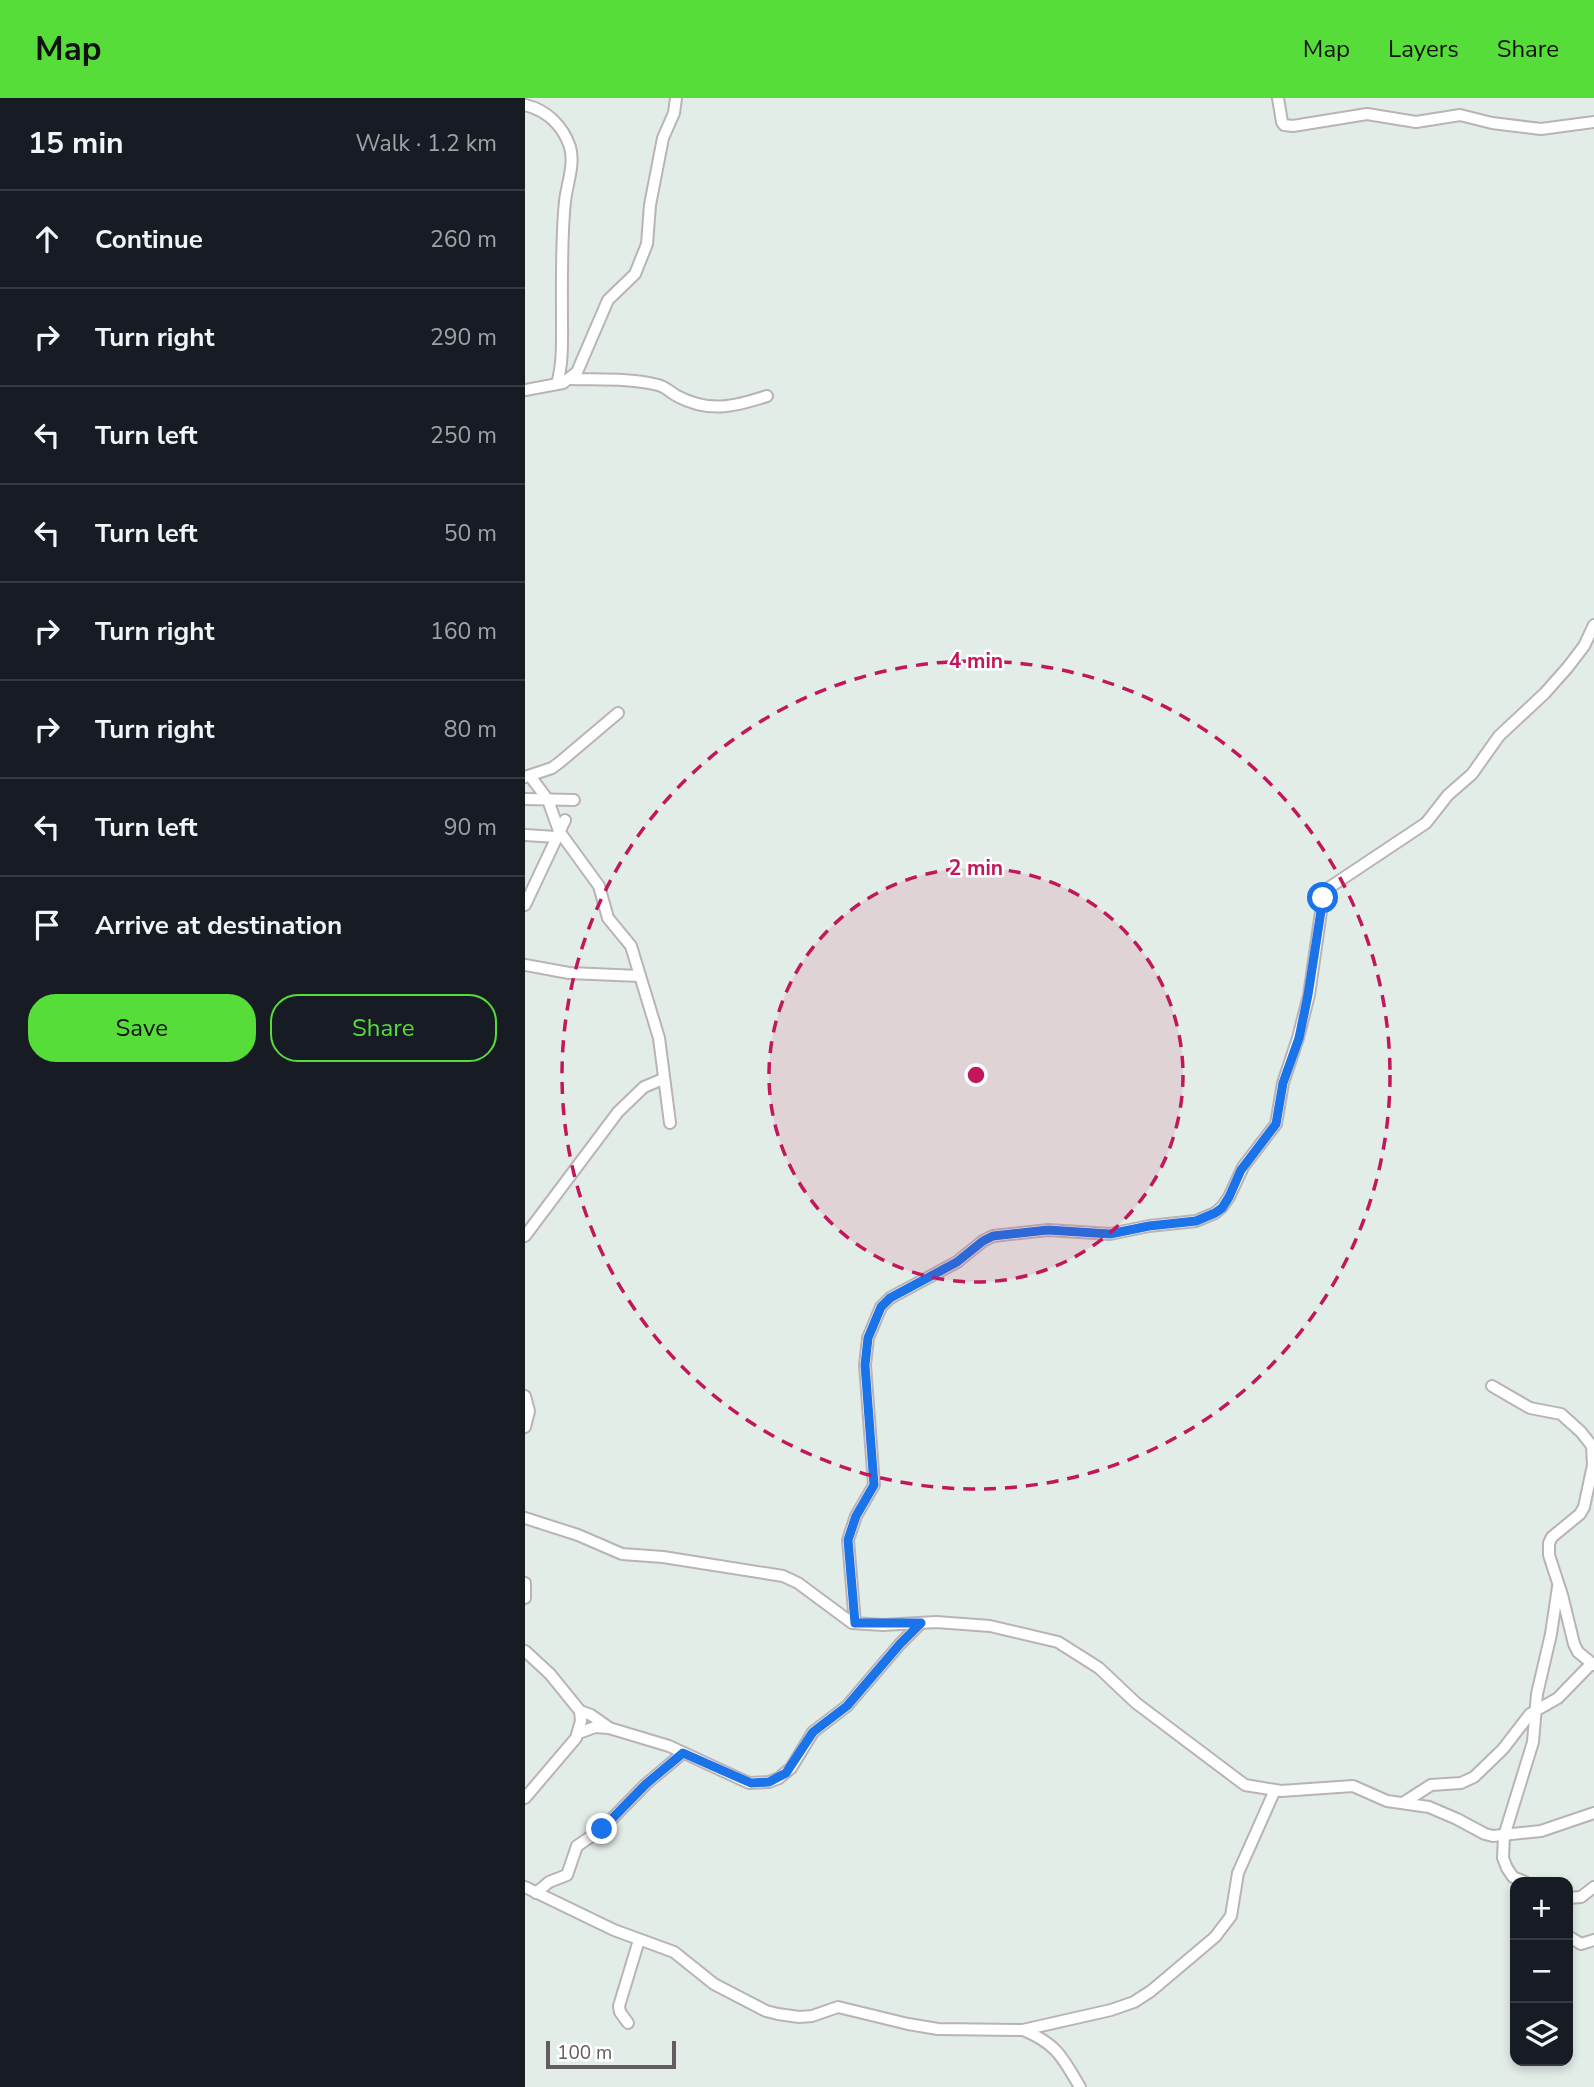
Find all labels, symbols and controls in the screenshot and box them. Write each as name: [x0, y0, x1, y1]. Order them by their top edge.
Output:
text: Map: [35, 27, 102, 72]
text: Map: [1303, 33, 1350, 65]
text: Layers: [1388, 33, 1459, 65]
text: Share: [1497, 33, 1559, 65]
text: 15 min: [28, 123, 124, 164]
text: Walk · 1.2 km: [355, 128, 497, 159]
icon: ahead: [28, 220, 66, 258]
text: Continue: [95, 222, 203, 257]
text: 260 m: [430, 224, 497, 255]
icon: right: [28, 318, 66, 356]
text: Turn right: [95, 320, 214, 355]
text: 290 m: [430, 322, 497, 353]
icon: left: [28, 416, 66, 454]
text: Turn left: [95, 418, 198, 453]
text: 250 m: [430, 420, 497, 451]
icon: left: [28, 514, 66, 552]
text: Turn left: [95, 516, 198, 551]
text: 50 m: [444, 518, 497, 549]
icon: right: [28, 612, 66, 650]
text: Turn right: [95, 614, 214, 649]
text: 160 m: [430, 616, 497, 647]
text: 4 min: [949, 647, 1003, 675]
icon: right: [28, 710, 66, 748]
text: Turn right: [95, 712, 214, 747]
text: 80 m: [444, 714, 497, 745]
icon: left: [28, 808, 66, 846]
text: Turn left: [95, 810, 198, 845]
text: 90 m: [444, 812, 497, 843]
text: 2 min: [949, 854, 1003, 882]
route start: [1307, 882, 1338, 913]
icon: arrive: [28, 906, 66, 944]
text: Arrive at destination: [95, 908, 342, 943]
button: Save: [28, 994, 256, 1062]
button: Share: [270, 994, 497, 1062]
centre of rings: [964, 1063, 988, 1087]
route end: [586, 1813, 617, 1844]
map controls: [1510, 1877, 1573, 2066]
button: +: [1510, 1877, 1573, 1940]
button: −: [1510, 1940, 1573, 2003]
button: layers: [1510, 2003, 1573, 2066]
scale bar: [546, 2038, 675, 2070]
text: 100 m: [557, 2040, 612, 2066]

